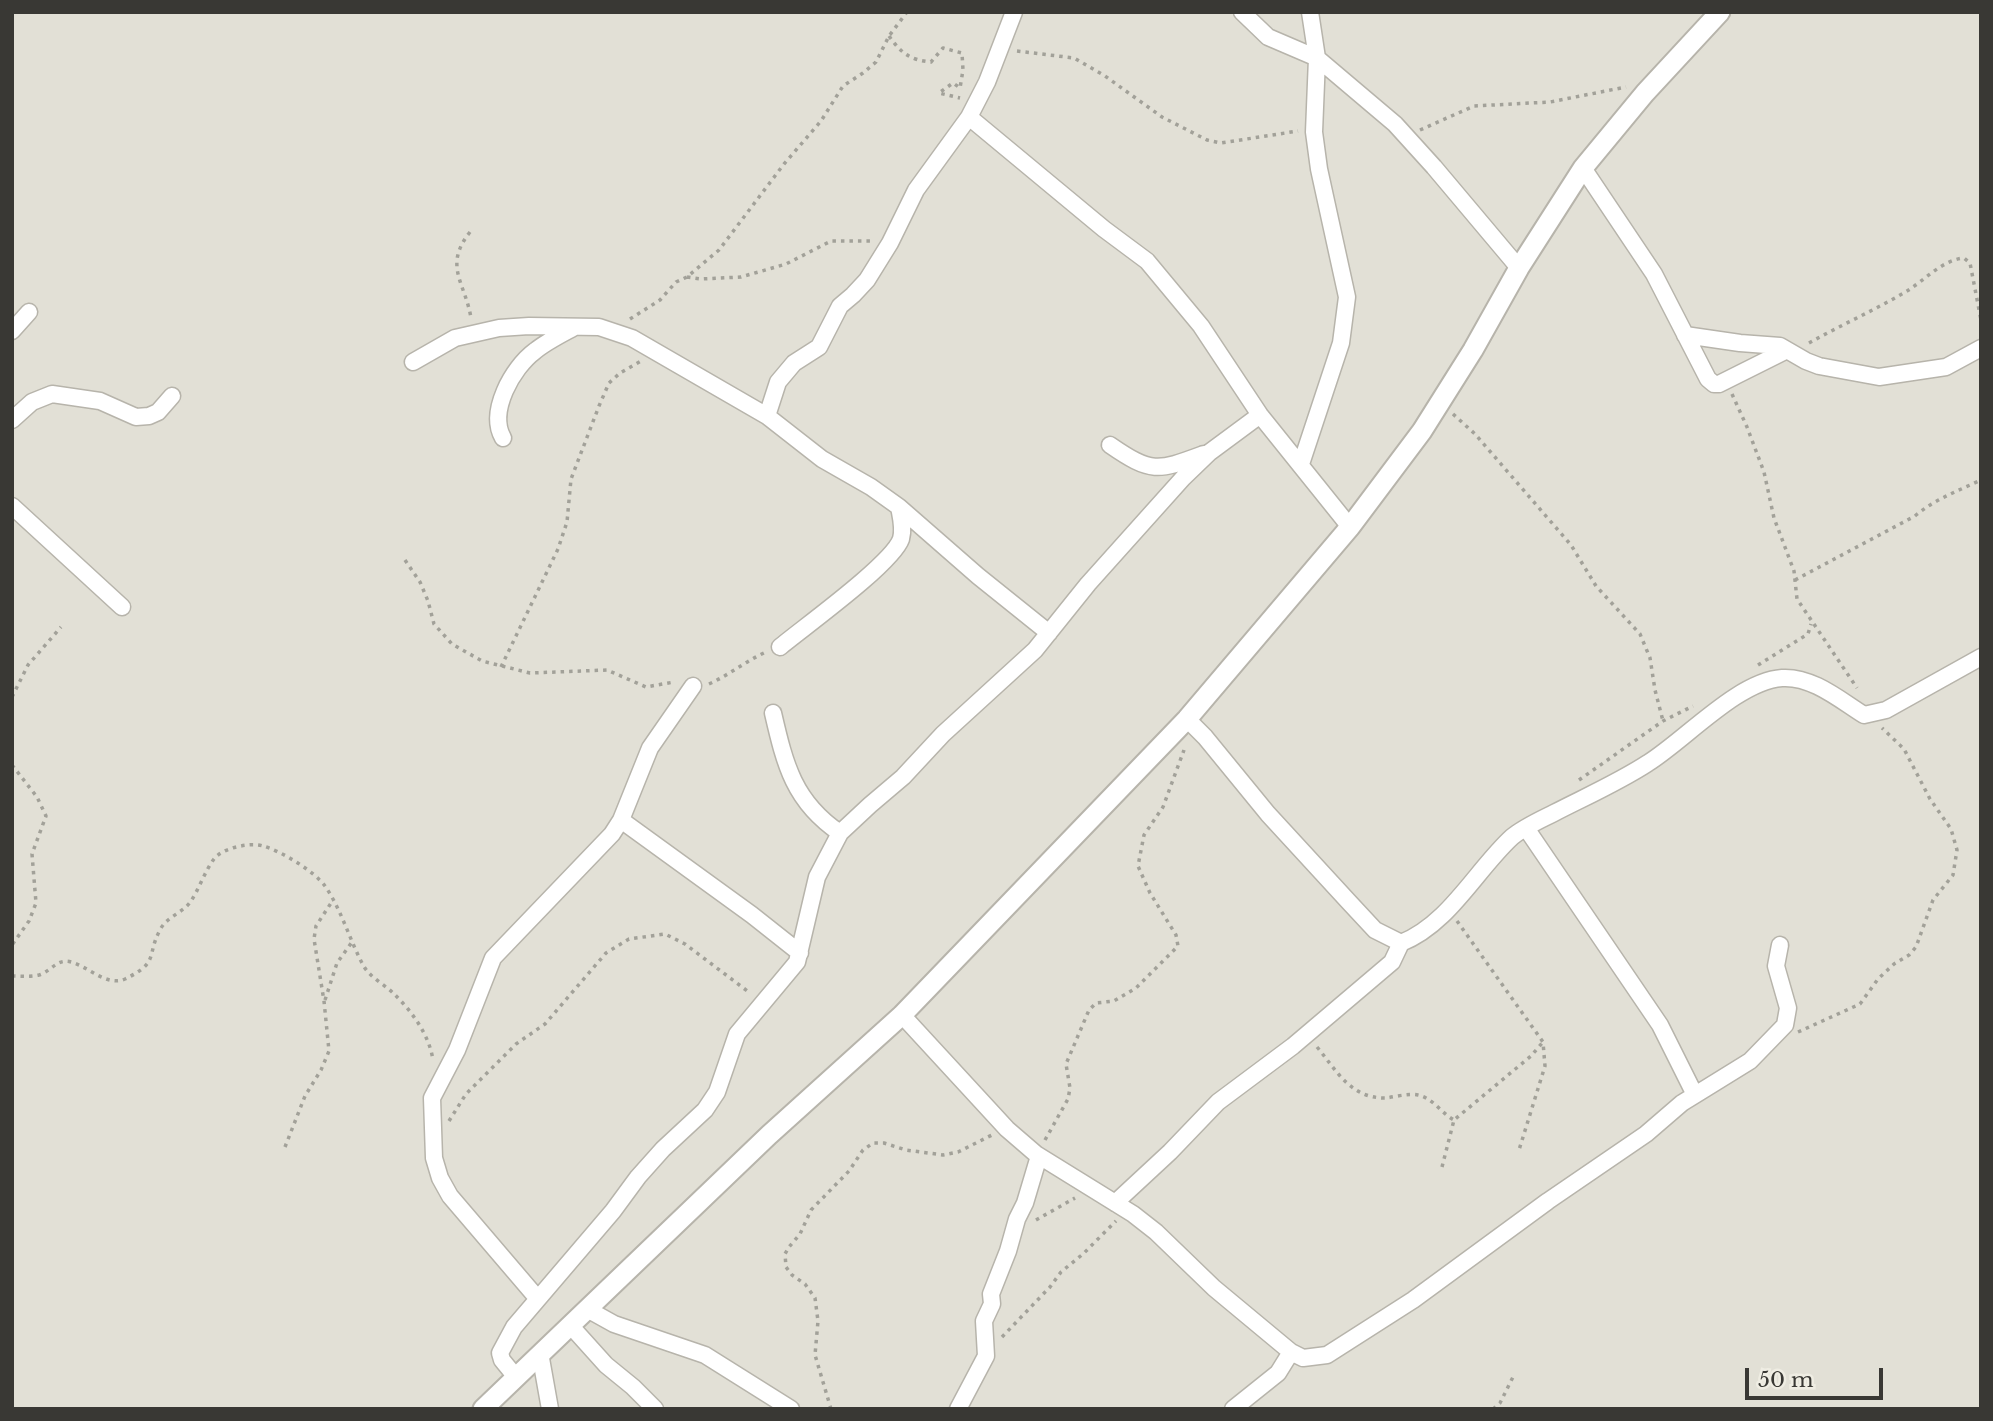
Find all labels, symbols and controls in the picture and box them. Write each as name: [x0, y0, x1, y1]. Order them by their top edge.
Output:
scale bar: [1748, 1354, 1886, 1398]
text: 50 m: [1758, 1367, 1813, 1393]

